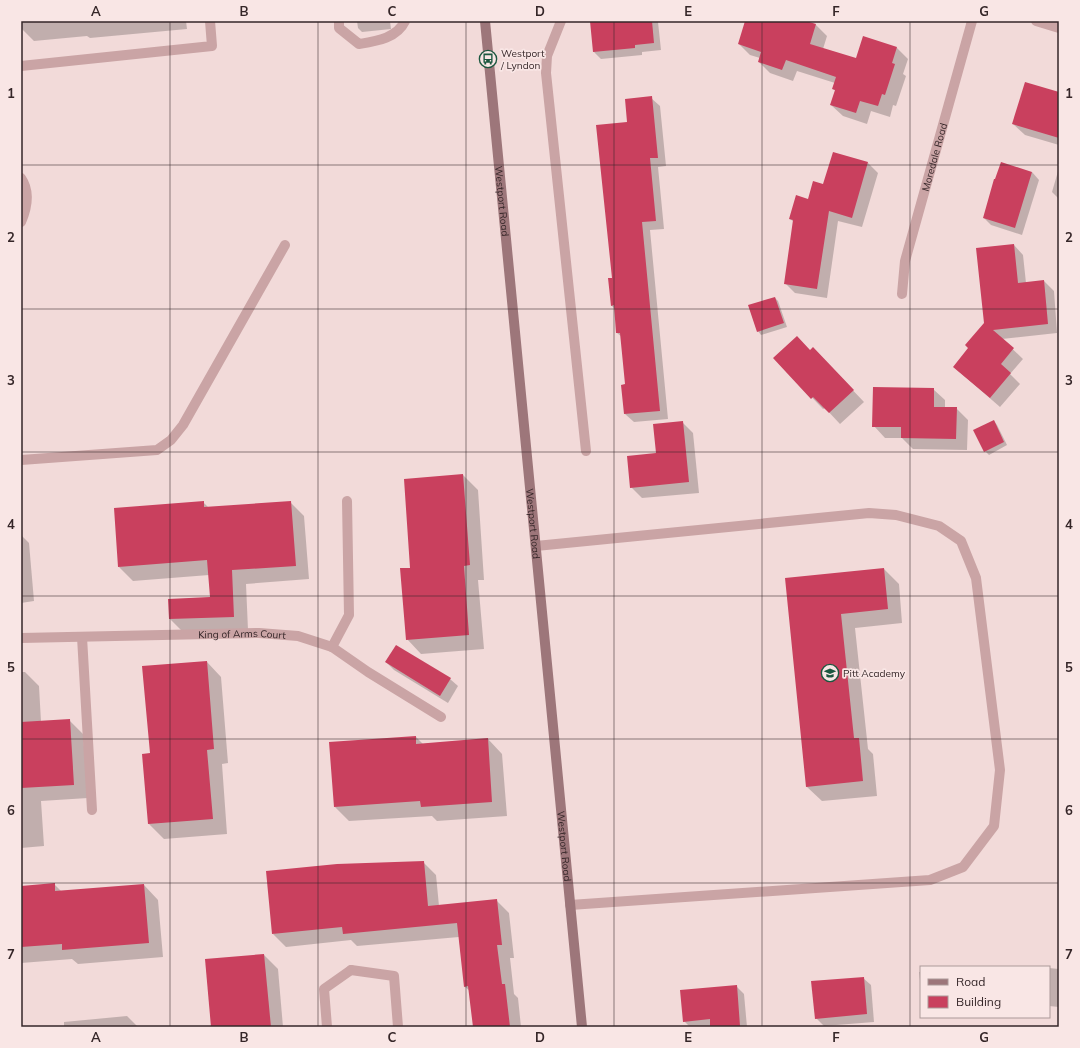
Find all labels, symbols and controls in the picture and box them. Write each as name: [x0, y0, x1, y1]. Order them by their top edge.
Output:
text: A: [91, 3, 101, 19]
text: B: [240, 3, 249, 19]
text: C: [388, 3, 397, 19]
text: D: [535, 3, 545, 19]
text: E: [684, 3, 692, 19]
text: F: [832, 3, 840, 19]
text: G: [979, 3, 989, 19]
place label: Westport / Lyndon: [500, 47, 545, 72]
bus stop icon: Westport / Lyndon: [478, 49, 498, 69]
text: 1: [7, 85, 15, 101]
text: 1: [1065, 85, 1073, 101]
street label: Moredale Road: [919, 122, 950, 193]
street label: Westport Road: [492, 165, 512, 237]
text: 2: [7, 229, 15, 245]
text: 2: [1065, 229, 1073, 245]
text: 3: [7, 372, 15, 388]
text: 3: [1065, 372, 1073, 388]
street label: Westport Road: [523, 488, 543, 560]
text: 4: [7, 516, 15, 532]
text: 4: [1065, 516, 1073, 532]
street label: King of Arms Court: [198, 627, 287, 642]
text: 5: [7, 659, 15, 675]
text: 5: [1065, 659, 1073, 675]
school or university icon: Pitt Academy: [820, 663, 840, 683]
place label: Pitt Academy: [843, 667, 906, 680]
text: 6: [7, 802, 15, 818]
text: 6: [1065, 802, 1073, 818]
street label: Westport Road: [554, 810, 574, 882]
text: 7: [7, 946, 15, 962]
text: 7: [1065, 946, 1073, 962]
legend: [920, 966, 1050, 1018]
text: Road: [956, 974, 985, 989]
text: Building: [956, 994, 1001, 1009]
text: A: [91, 1029, 101, 1045]
text: B: [240, 1029, 249, 1045]
text: C: [388, 1029, 397, 1045]
text: D: [535, 1029, 545, 1045]
text: E: [684, 1029, 692, 1045]
text: F: [832, 1029, 840, 1045]
text: G: [979, 1029, 989, 1045]

